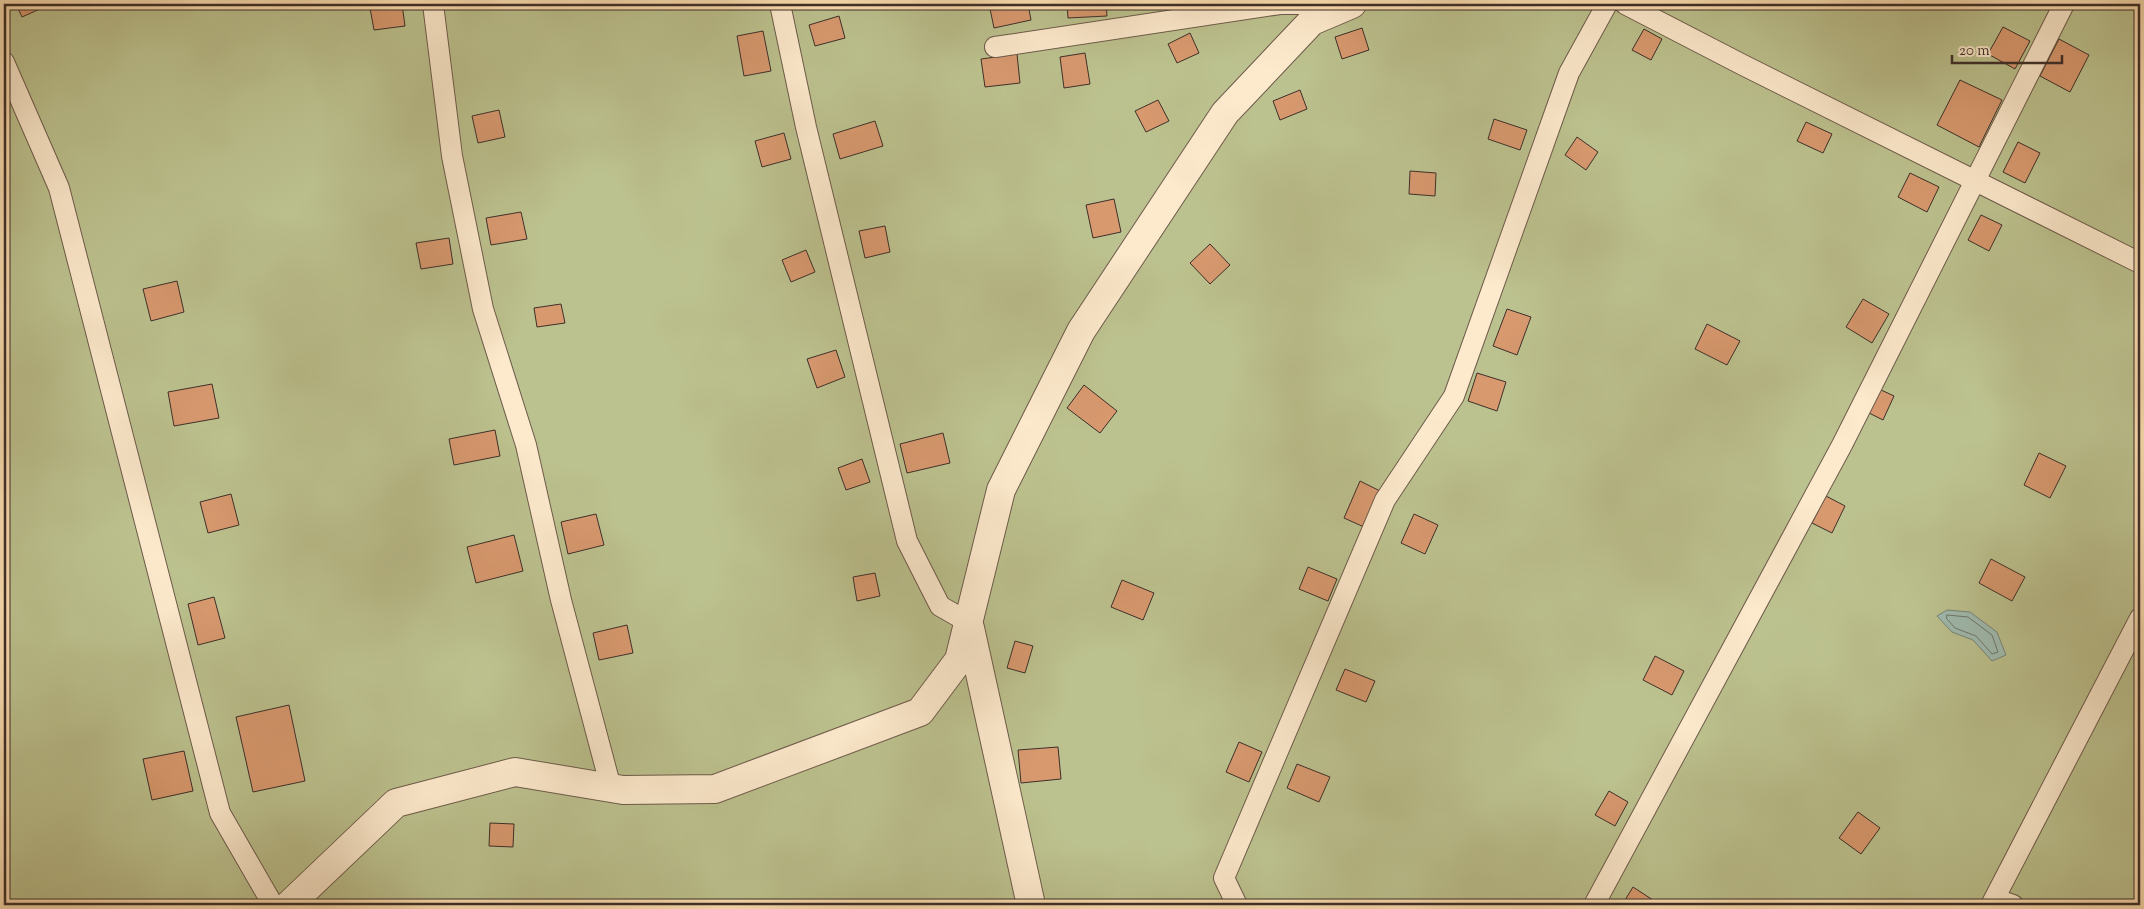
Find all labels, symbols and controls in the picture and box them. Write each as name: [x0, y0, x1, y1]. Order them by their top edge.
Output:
scale bar: [1952, 32, 2062, 64]
text: 20 m: [1959, 41, 1990, 62]

